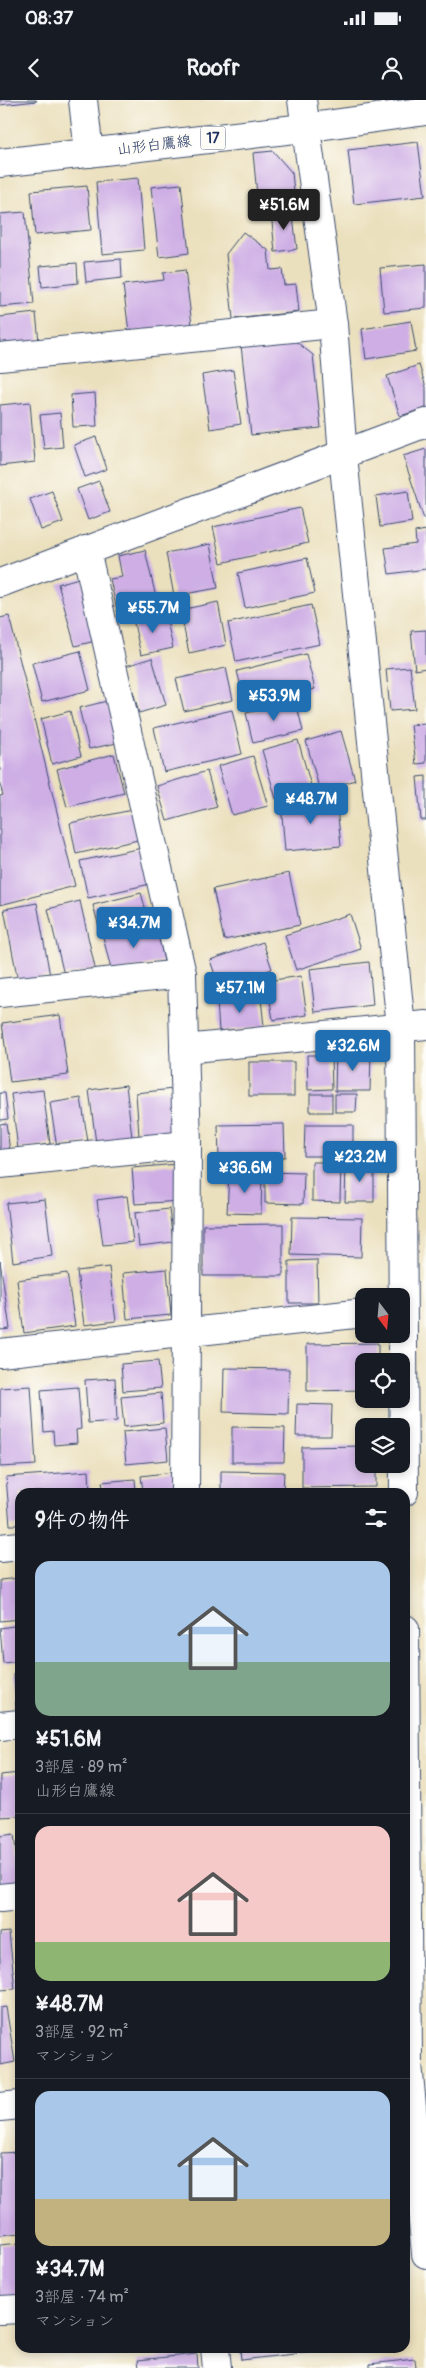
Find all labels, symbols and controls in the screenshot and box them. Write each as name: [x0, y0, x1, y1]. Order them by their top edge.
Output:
text: 08:37: [25, 6, 73, 30]
icon: back: [20, 54, 48, 82]
text: Roofr: [186, 54, 240, 82]
icon: person: [378, 54, 406, 82]
road number: 17: [200, 126, 226, 149]
street label: 山形白鷹線: [116, 131, 192, 159]
pin: ¥51.6M: [243, 188, 325, 231]
text: ¥51.6M: [259, 195, 309, 215]
pin: ¥55.7M: [112, 592, 194, 634]
text: ¥55.7M: [127, 598, 179, 618]
pin: ¥53.9M: [233, 680, 315, 722]
text: ¥53.9M: [248, 686, 300, 706]
pin: ¥48.7M: [270, 782, 352, 825]
text: ¥48.7M: [285, 789, 337, 809]
pin: ¥34.7M: [93, 906, 175, 949]
text: ¥34.7M: [108, 913, 160, 933]
pin: ¥57.1M: [199, 972, 281, 1014]
text: ¥57.1M: [215, 978, 265, 998]
pin: ¥32.6M: [312, 1030, 394, 1072]
text: ¥32.6M: [326, 1036, 380, 1056]
pin: ¥23.2M: [319, 1140, 401, 1183]
text: ¥23.2M: [334, 1147, 386, 1167]
pin: ¥36.6M: [204, 1152, 286, 1194]
text: ¥36.6M: [218, 1158, 272, 1178]
north arrow: [355, 1288, 410, 1342]
map controls: [355, 1288, 410, 1473]
button: locate: [355, 1353, 410, 1408]
button: layers: [355, 1418, 410, 1473]
icon: filters: [362, 1504, 390, 1532]
text: 9件の物件: [35, 1507, 130, 1534]
icon: home: [168, 1593, 258, 1683]
text: ¥51.6M: [35, 1726, 101, 1753]
text: 3部屋 · 89 m²: [35, 1757, 128, 1777]
text: 山形白鷹線: [35, 1781, 115, 1801]
icon: home: [168, 1859, 258, 1949]
text: ¥48.7M: [35, 1991, 103, 2018]
text: 3部屋 · 92 m²: [35, 2022, 128, 2042]
text: マンション: [35, 2046, 114, 2066]
icon: home: [168, 2124, 258, 2214]
text: ¥34.7M: [35, 2256, 104, 2283]
text: 3部屋 · 74 m²: [35, 2287, 129, 2307]
text: マンション: [35, 2311, 114, 2331]

